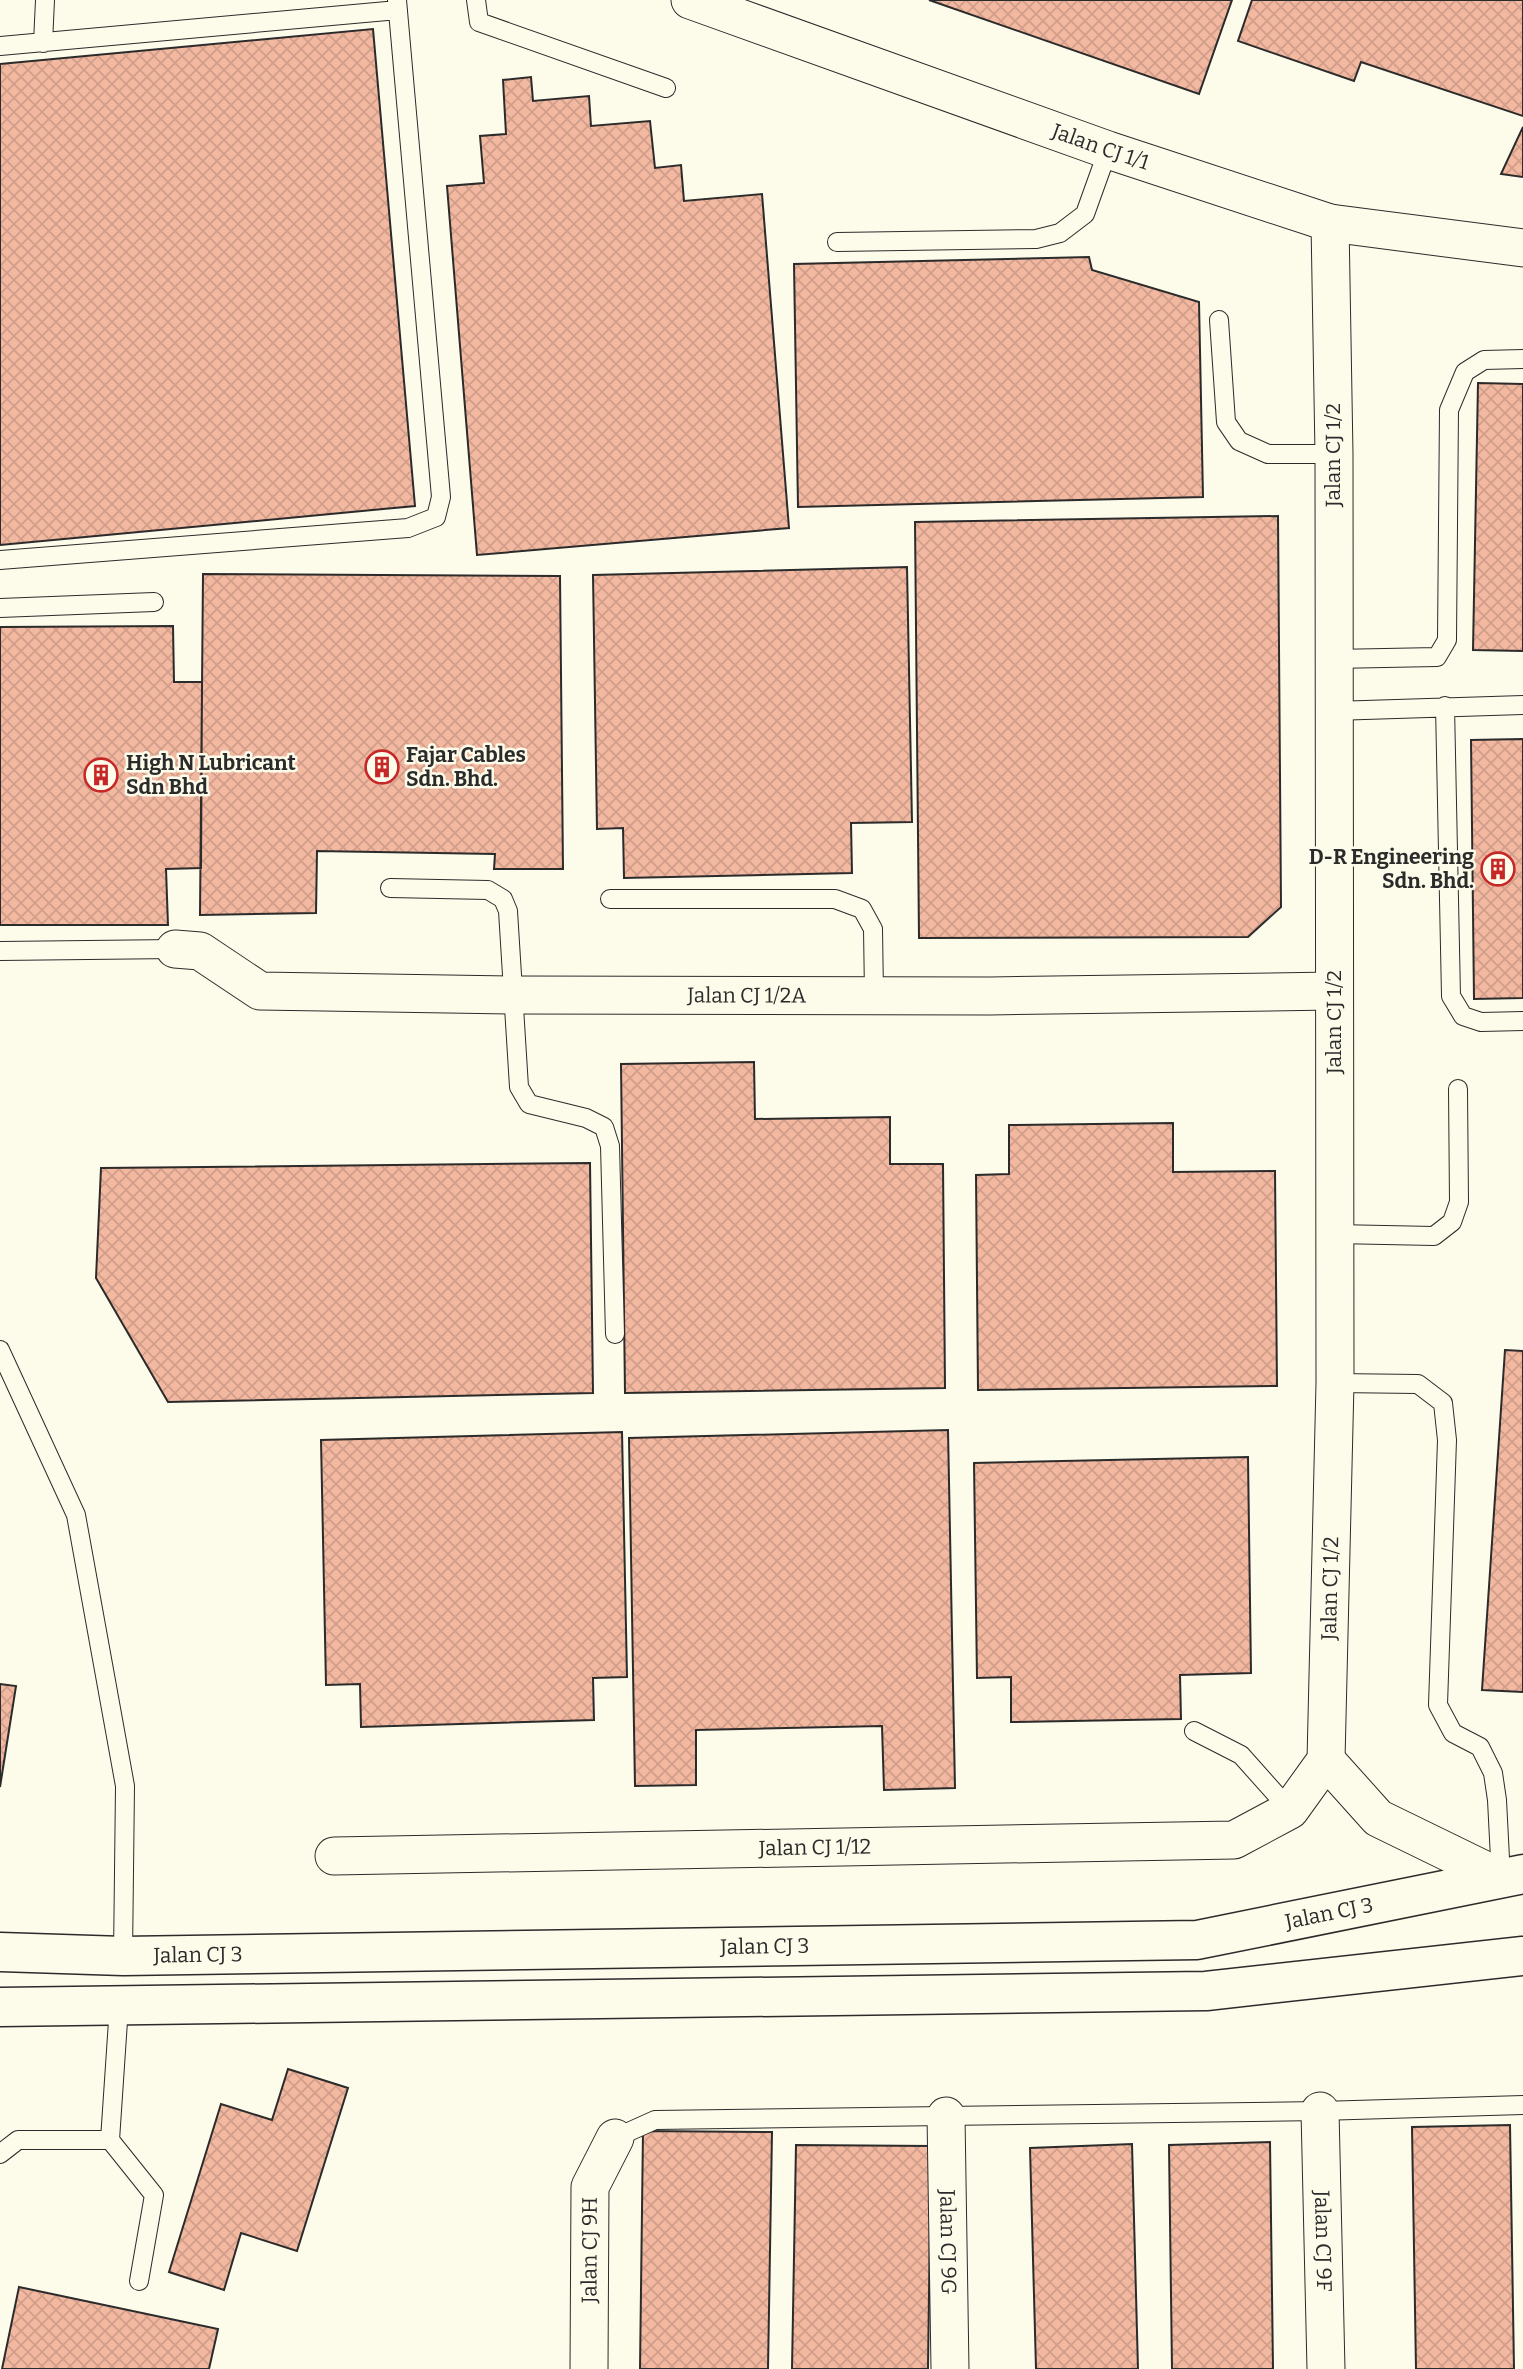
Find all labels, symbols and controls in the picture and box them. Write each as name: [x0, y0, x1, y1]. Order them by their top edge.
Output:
street label: Jalan CJ 1/1: [1047, 118, 1153, 176]
street label: Jalan CJ 1/2: [1320, 403, 1346, 508]
place label: Fajar Cables Sdn. Bhd.: [406, 742, 526, 792]
building icon: Fajar Cables Sdn. Bhd.: [363, 748, 401, 786]
place label: High N Lubricant Sdn Bhd: [126, 750, 296, 800]
building icon: High N Lubricant Sdn Bhd: [82, 756, 120, 794]
place label: D-R Engineering Sdn. Bhd.: [1309, 844, 1474, 894]
building icon: D-R Engineering Sdn. Bhd.: [1479, 850, 1517, 888]
street label: Jalan CJ 1/2: [1321, 970, 1347, 1075]
street label: Jalan CJ 1/2A: [686, 982, 806, 1009]
street label: Jalan CJ 1/2: [1316, 1536, 1344, 1642]
street label: Jalan CJ 1/12: [757, 1833, 871, 1861]
street label: Jalan CJ 3: [1282, 1892, 1375, 1935]
street label: Jalan CJ 3: [719, 1933, 810, 1960]
street label: Jalan CJ 3: [152, 1941, 243, 1969]
street label: Jalan CJ 9G: [934, 2188, 962, 2295]
street label: Jalan CJ 9F: [1309, 2189, 1337, 2292]
street label: Jalan CJ 9H: [576, 2197, 603, 2304]

